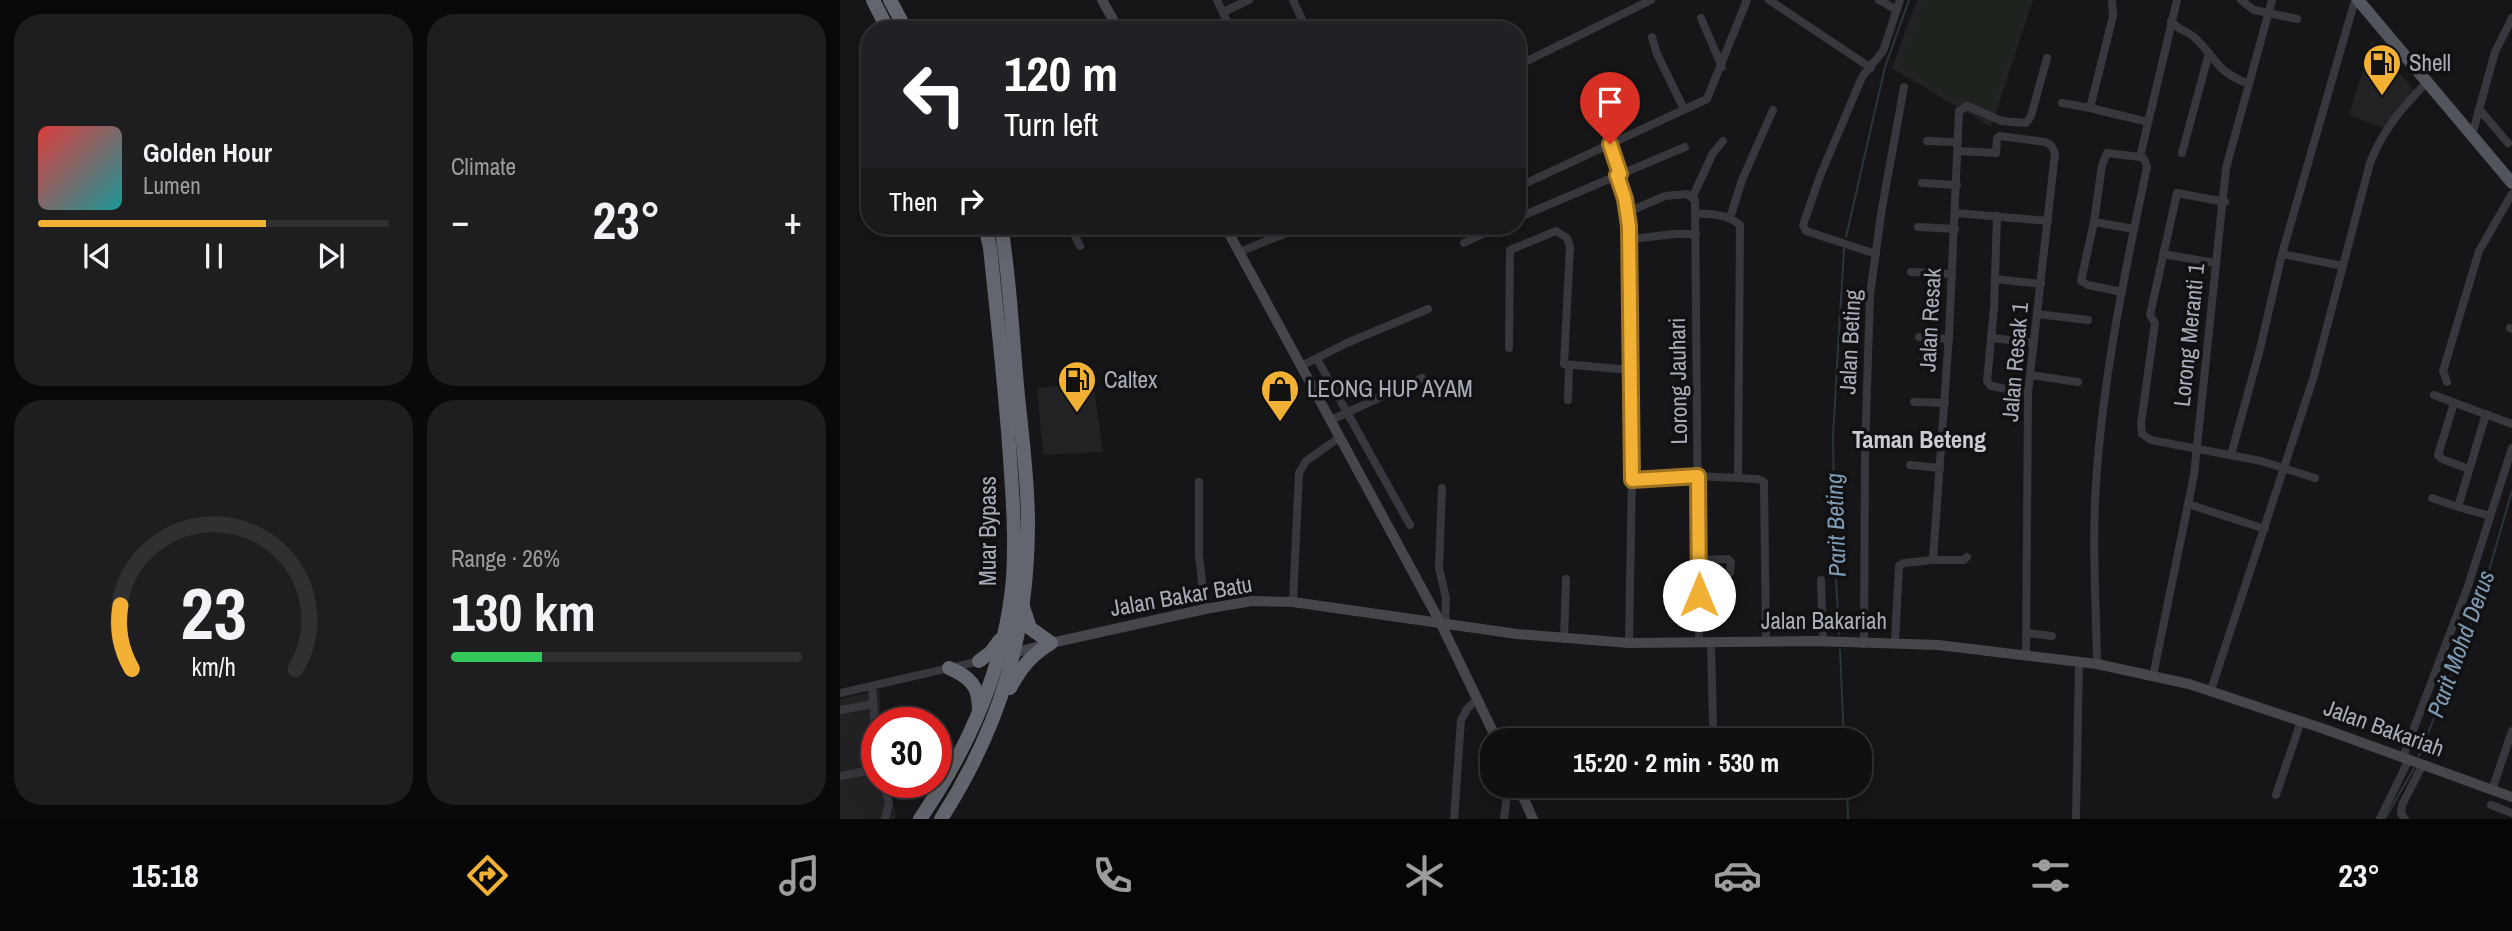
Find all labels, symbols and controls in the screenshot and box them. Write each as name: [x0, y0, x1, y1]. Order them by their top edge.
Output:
text: 120 m: [1004, 40, 1118, 106]
fuel station icon: Shell: [2361, 42, 2403, 97]
place label: Shell: [2409, 47, 2451, 78]
icon: left: [889, 49, 980, 140]
pin: [1580, 72, 1640, 144]
icon: arrive: [1591, 83, 1629, 121]
text: Turn left: [1004, 103, 1098, 146]
text: Golden Hour: [143, 135, 272, 170]
text: Climate: [451, 151, 516, 182]
text: Lumen: [143, 170, 201, 201]
icon: right: [952, 182, 990, 220]
text: Then: [889, 184, 938, 219]
text: 23°: [592, 185, 661, 255]
text: −: [451, 195, 469, 246]
text: +: [784, 195, 802, 246]
icon: previous: [78, 237, 116, 275]
icon: pause: [195, 237, 233, 275]
icon: next: [312, 237, 350, 275]
street label: Lorong Meranti 1: [2166, 261, 2211, 408]
street label: Jalan Resak: [1911, 267, 1948, 373]
street label: Jalan Beting: [1831, 288, 1868, 395]
street label: Jalan Resak 1: [1994, 301, 2035, 423]
street label: Lorong Jauhari: [1661, 317, 1694, 445]
fuel station icon: Caltex: [1056, 359, 1098, 414]
place label: Caltex: [1104, 364, 1158, 395]
shop icon: LEONG HUP AYAM: [1259, 368, 1301, 423]
place label: LEONG HUP AYAM: [1307, 373, 1473, 404]
district label: Taman Beteng: [1852, 423, 1986, 455]
water label: Parit Beting: [1817, 472, 1853, 578]
street label: Muar Bypass: [972, 476, 1003, 586]
text: Range · 26%: [451, 543, 560, 574]
position arrow: [1662, 558, 1736, 632]
text: 23: [180, 564, 247, 662]
water label: Parit Mohd Derus: [2419, 566, 2502, 722]
street label: Jalan Bakar Batu: [1107, 568, 1254, 623]
text: 130 km: [451, 577, 596, 647]
street label: Jalan Bakariah: [1761, 605, 1887, 636]
text: km/h: [191, 649, 236, 683]
street label: Jalan Bakariah: [2320, 691, 2449, 764]
speed limit sign: 30: [861, 707, 952, 798]
text: 15:20 · 2 min · 530 m: [1573, 745, 1779, 780]
icon: directions: [463, 851, 512, 900]
icon: music: [775, 851, 824, 900]
icon: phone: [1088, 851, 1137, 900]
icon: climate: [1400, 851, 1449, 900]
icon: car: [1713, 851, 1762, 900]
icon: filters: [2026, 851, 2075, 900]
text: 15:18: [132, 854, 199, 897]
text: 23°: [2338, 854, 2380, 897]

